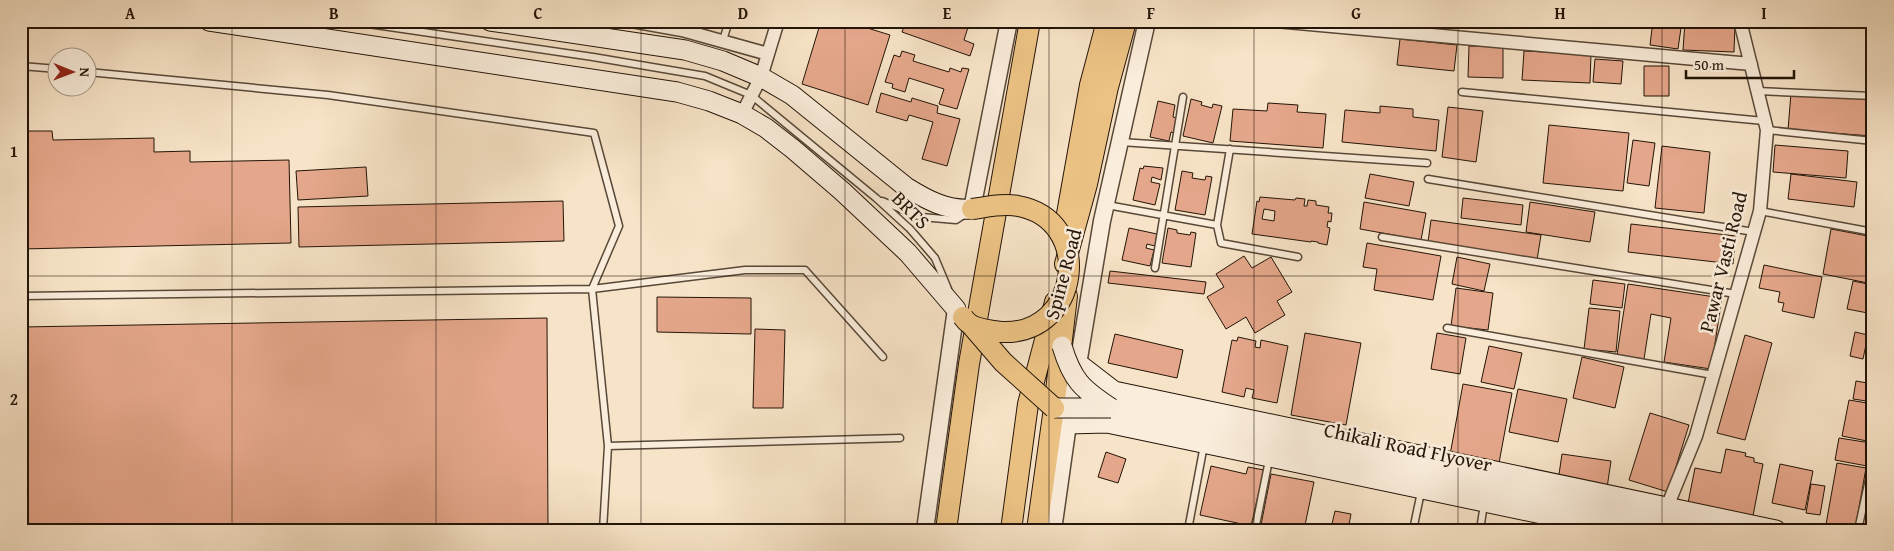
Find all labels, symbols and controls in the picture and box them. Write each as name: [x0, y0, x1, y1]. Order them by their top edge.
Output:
text: A: [125, 1, 136, 25]
text: B: [329, 1, 339, 25]
text: C: [533, 1, 543, 25]
text: D: [738, 1, 748, 25]
text: E: [943, 1, 952, 25]
text: F: [1147, 1, 1155, 25]
text: G: [1351, 1, 1361, 25]
text: H: [1554, 1, 1566, 25]
text: I: [1761, 1, 1767, 25]
north arrow: [48, 48, 98, 98]
scale bar: [1686, 48, 1794, 80]
text: 50 m: [1694, 54, 1725, 75]
text: N: [75, 67, 95, 78]
text: 1: [10, 139, 18, 163]
street label: BRTS: [886, 184, 937, 235]
street label: Pawar Vasti Road: [1691, 188, 1754, 335]
street label: Spine Road: [1036, 225, 1089, 323]
text: 2: [10, 387, 18, 411]
street label: Chikali Road Flyover: [1321, 415, 1495, 478]

